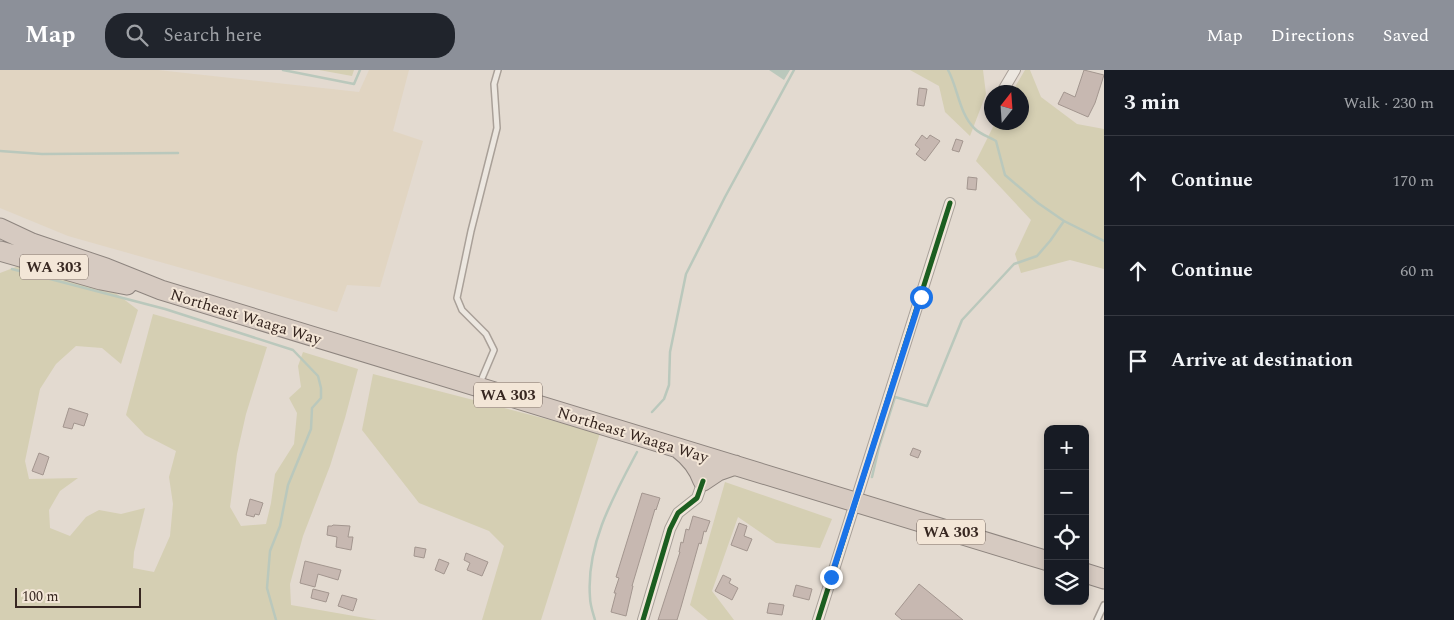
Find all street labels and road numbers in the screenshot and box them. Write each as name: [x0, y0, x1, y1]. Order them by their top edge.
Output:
road number: WA 303: [20, 254, 88, 280]
street label: Northeast Waaga Way: [167, 283, 326, 352]
road number: WA 303: [474, 382, 542, 408]
street label: Northeast Waaga Way: [554, 401, 713, 470]
road number: WA 303: [917, 520, 985, 544]

